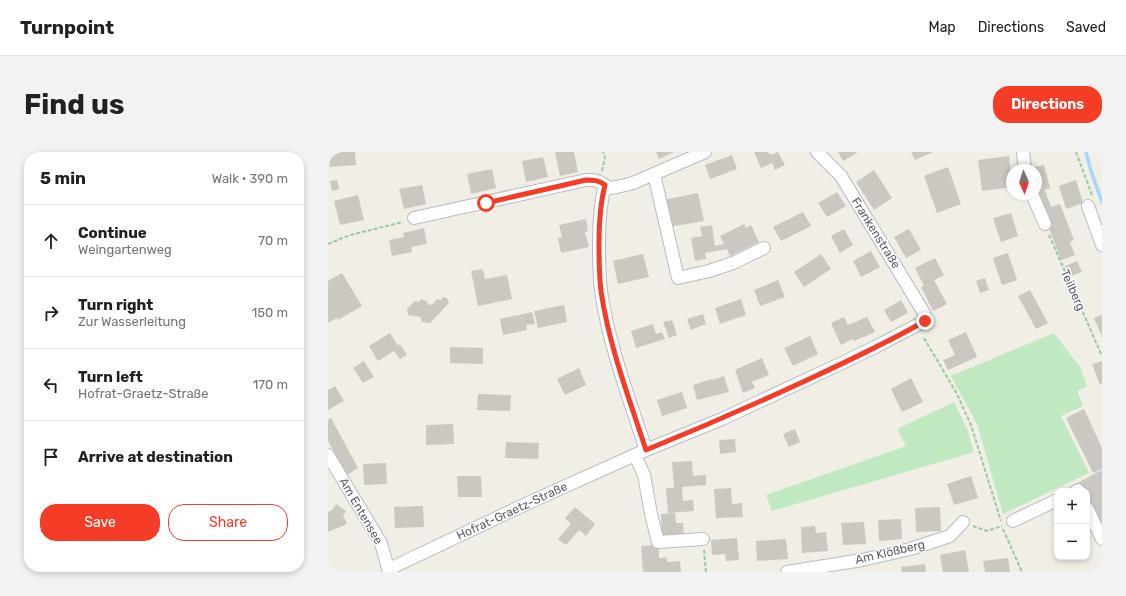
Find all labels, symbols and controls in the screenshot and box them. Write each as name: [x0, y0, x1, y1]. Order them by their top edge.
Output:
text: Turnpoint: [20, 16, 114, 39]
text: Map: [929, 19, 956, 36]
text: Directions: [978, 19, 1044, 36]
text: Saved: [1066, 19, 1106, 36]
button: Directions: [993, 86, 1102, 123]
text: Find us: [24, 88, 124, 121]
north arrow: [1006, 164, 1042, 200]
text: 5 min: [40, 168, 86, 188]
text: Walk · 390 m: [212, 171, 288, 186]
route start: [477, 194, 495, 212]
street label: Frankenstraße: [849, 195, 903, 271]
text: Continue: [78, 224, 147, 242]
icon: ahead: [40, 230, 62, 252]
text: 70 m: [258, 233, 288, 248]
text: Weingartenweg: [78, 242, 172, 257]
street label: Teilberg: [1058, 267, 1088, 313]
text: Turn right: [78, 296, 153, 314]
icon: right: [40, 302, 62, 324]
text: 150 m: [252, 305, 288, 320]
route end: [916, 312, 934, 330]
text: Zur Wasserleitung: [78, 314, 186, 329]
text: Turn left: [78, 368, 143, 386]
icon: left: [40, 374, 62, 396]
text: 170 m: [253, 377, 288, 392]
text: Hofrat-Graetz-Straße: [78, 386, 209, 401]
icon: arrive: [40, 446, 62, 468]
text: Arrive at destination: [78, 448, 233, 466]
street label: Am Entensee: [336, 475, 386, 547]
street label: Hofrat-Graetz-Straße: [454, 479, 570, 543]
map controls: [1054, 488, 1090, 560]
button: +: [1054, 488, 1090, 524]
button: Save: [40, 504, 160, 541]
button: Share: [168, 504, 288, 541]
button: −: [1054, 524, 1090, 560]
street label: Am Klößberg: [854, 537, 926, 567]

